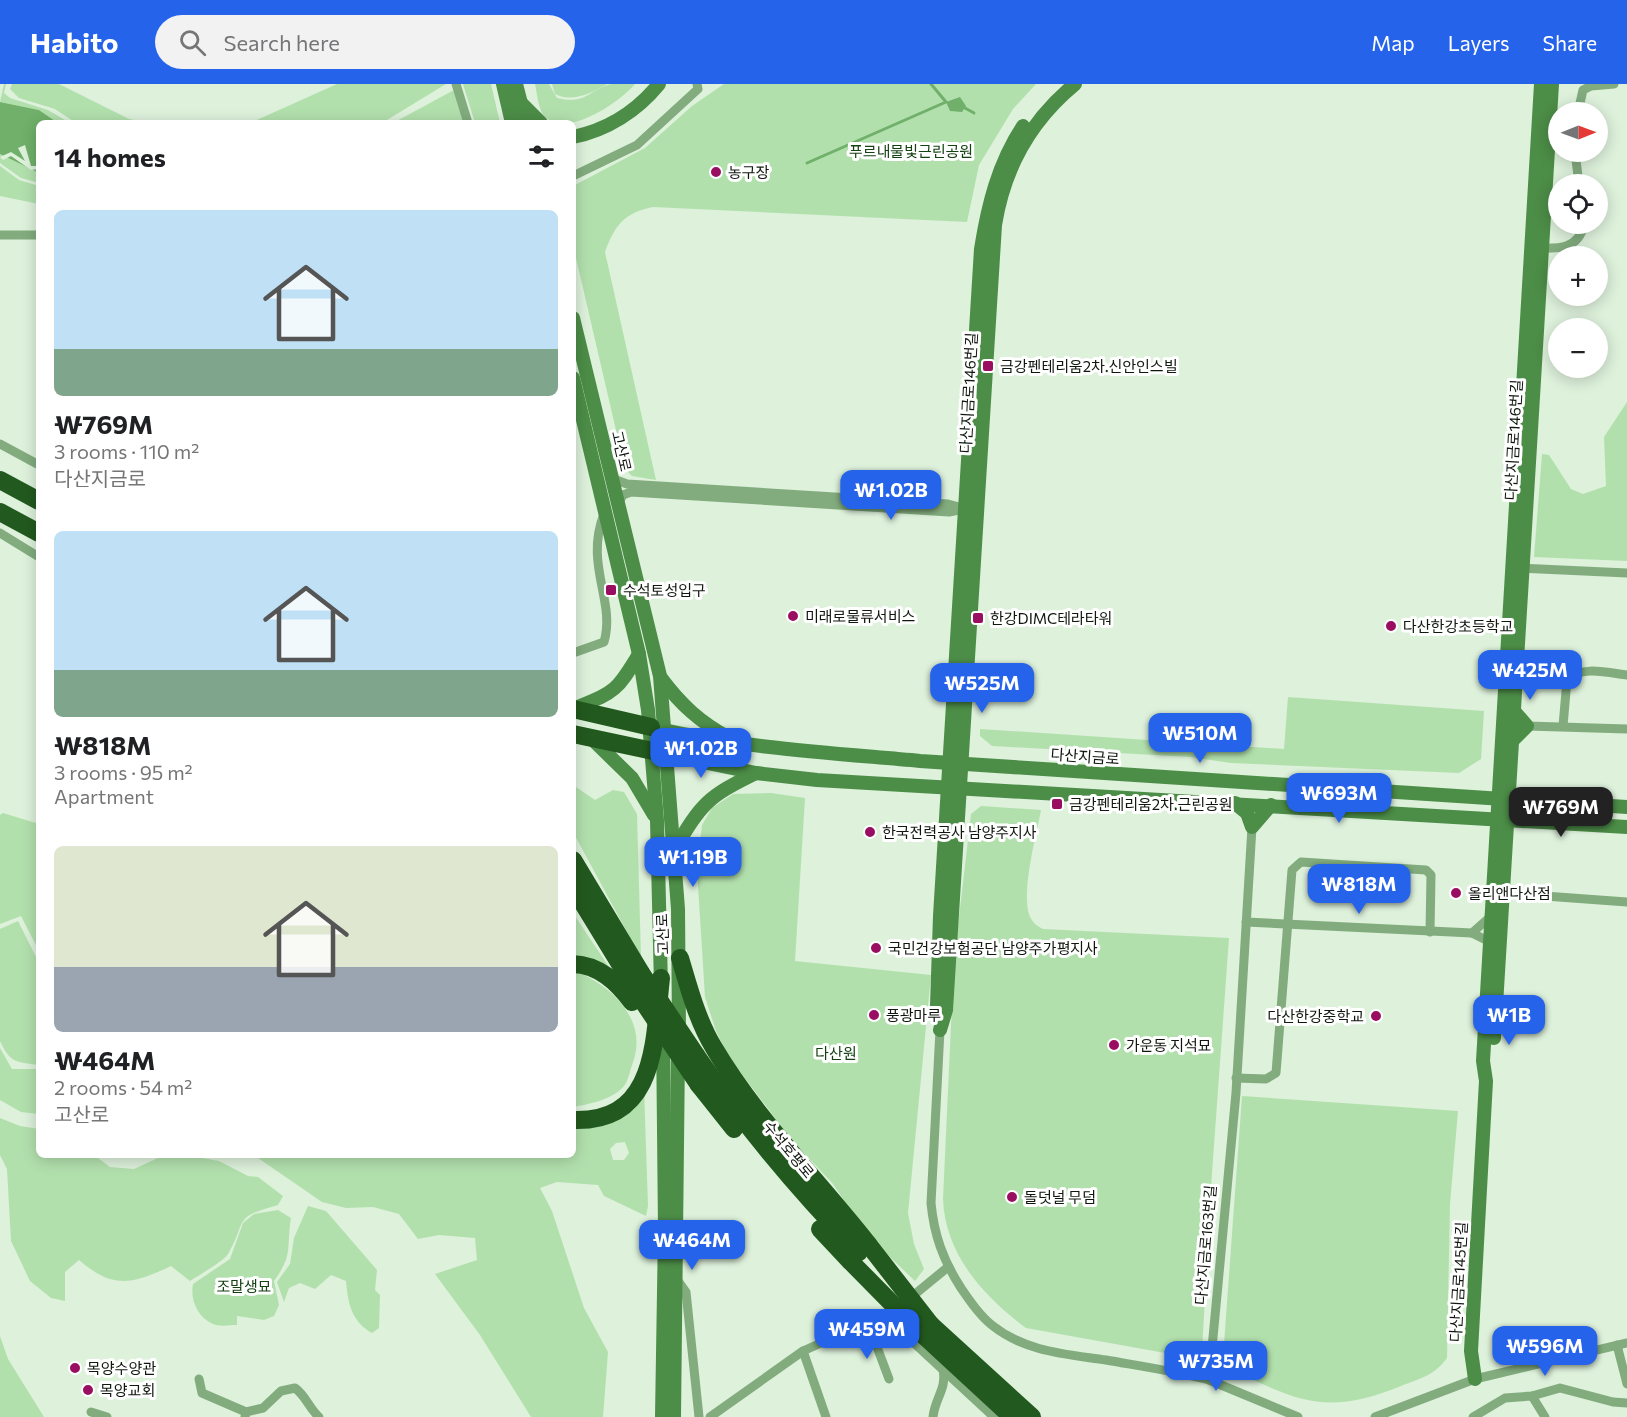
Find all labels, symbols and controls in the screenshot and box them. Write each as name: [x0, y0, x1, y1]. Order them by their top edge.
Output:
search box: [155, 15, 575, 69]
text: Habito: [30, 25, 119, 59]
icon: search: [176, 26, 209, 59]
text: Search here: [224, 29, 340, 56]
text: Map: [1371, 30, 1415, 55]
text: Layers: [1448, 30, 1510, 55]
text: Share: [1543, 30, 1597, 55]
north arrow: [1548, 102, 1608, 162]
map controls: [1548, 102, 1608, 378]
icon: filters: [525, 140, 558, 173]
text: 14 homes: [54, 141, 166, 172]
park label: 푸르내물빛근린공원: [849, 142, 973, 160]
place label: 농구장: [728, 163, 770, 181]
marker: 농구장: [709, 165, 723, 179]
button: locate: [1548, 174, 1608, 234]
button: +: [1548, 246, 1608, 306]
icon: home: [252, 249, 360, 357]
button: −: [1548, 318, 1608, 378]
street label: 다산지금로146번길: [956, 332, 980, 454]
place label: 금강펜테리움2차.신안인스빌: [1000, 357, 1177, 375]
marker: 금강펜테리움2차.신안인스빌: [981, 359, 995, 373]
street label: 다산지금로146번길: [1501, 379, 1525, 501]
text: ₩769M: [54, 408, 153, 439]
street label: 고산로: [609, 429, 635, 473]
text: 3 rooms · 110 m²: [54, 439, 199, 463]
text: 다산지금로: [54, 466, 146, 490]
pin: ₩1.02B: [842, 470, 940, 521]
text: ₩1.02B: [854, 477, 928, 501]
icon: home: [252, 570, 360, 678]
place label: 수석토성입구: [623, 581, 706, 599]
marker: 수석토성입구: [604, 583, 618, 597]
place label: 미래로물류서비스: [805, 607, 916, 625]
marker: 미래로물류서비스: [786, 609, 800, 623]
place label: 한강DIMC테라타워: [990, 609, 1112, 627]
marker: 한강DIMC테라타워: [971, 611, 985, 625]
place label: 다산한강초등학교: [1403, 617, 1513, 635]
marker: 다산한강초등학교: [1384, 619, 1398, 633]
pin: ₩425M: [1488, 650, 1572, 701]
text: ₩425M: [1492, 657, 1568, 681]
pin: ₩525M: [940, 663, 1024, 714]
text: ₩525M: [944, 670, 1020, 694]
pin: ₩510M: [1158, 713, 1242, 764]
text: ₩510M: [1163, 720, 1237, 744]
pin: ₩1.02B: [652, 728, 750, 779]
text: ₩818M: [54, 729, 151, 760]
text: ₩1.02B: [664, 735, 738, 759]
street label: 다산지금로: [1050, 745, 1120, 767]
text: 3 rooms · 95 m²: [54, 760, 193, 784]
pin: ₩693M: [1297, 773, 1381, 824]
text: ₩693M: [1301, 780, 1377, 804]
text: Apartment: [54, 784, 154, 808]
pin: ₩769M: [1519, 787, 1603, 838]
text: ₩769M: [1523, 794, 1599, 818]
place label: 금강펜테리움2차.근린공원: [1069, 795, 1233, 813]
marker: 금강펜테리움2차.근린공원: [1050, 797, 1064, 811]
place label: 한국전력공사 남양주지사: [882, 823, 1037, 841]
marker: 한국전력공사 남양주지사: [863, 825, 877, 839]
pin: ₩1.19B: [644, 837, 742, 888]
text: ₩1.19B: [658, 844, 728, 868]
pin: ₩818M: [1317, 864, 1401, 915]
text: ₩818M: [1322, 871, 1396, 895]
place label: 올리앤다산점: [1468, 884, 1551, 902]
icon: home: [252, 885, 360, 993]
marker: 올리앤다산점: [1449, 886, 1463, 900]
street label: 고산로: [652, 913, 672, 955]
place label: 국민건강보험공단 남양주가평지사: [888, 939, 1098, 957]
marker: 국민건강보험공단 남양주가평지사: [869, 941, 883, 955]
pin: ₩1B: [1480, 995, 1538, 1046]
text: ₩1B: [1487, 1002, 1531, 1026]
place label: 풍광마루: [886, 1006, 941, 1024]
place label: 다산한강중학교: [1267, 1007, 1364, 1025]
marker: 풍광마루: [867, 1008, 881, 1022]
marker: 다산한강중학교: [1369, 1009, 1383, 1023]
place label: 가운동 지석묘: [1126, 1036, 1212, 1054]
marker: 가운동 지석묘: [1107, 1038, 1121, 1052]
text: ₩464M: [54, 1044, 155, 1075]
park label: 다산원: [815, 1044, 857, 1062]
text: 2 rooms · 54 m²: [54, 1075, 192, 1099]
text: 고산로: [54, 1102, 109, 1126]
street label: 수석호평로: [760, 1117, 818, 1181]
street label: 다산지금로163번길: [1191, 1184, 1219, 1306]
place label: 돌덧널 무덤: [1024, 1188, 1096, 1206]
marker: 돌덧널 무덤: [1005, 1190, 1019, 1204]
pin: ₩464M: [650, 1220, 734, 1271]
street label: 다산지금로145번길: [1446, 1221, 1470, 1343]
text: ₩464M: [653, 1227, 731, 1251]
park label: 조말생묘: [216, 1277, 272, 1295]
pin: ₩459M: [825, 1309, 909, 1360]
text: ₩459M: [828, 1316, 906, 1340]
pin: ₩596M: [1503, 1326, 1587, 1377]
text: ₩596M: [1506, 1333, 1584, 1357]
pin: ₩735M: [1174, 1341, 1258, 1392]
text: ₩735M: [1178, 1348, 1254, 1372]
place label: 목양수양관: [87, 1359, 156, 1377]
marker: 목양수양관: [68, 1361, 82, 1375]
place label: 목양교회: [100, 1381, 155, 1399]
marker: 목양교회: [81, 1383, 95, 1397]

